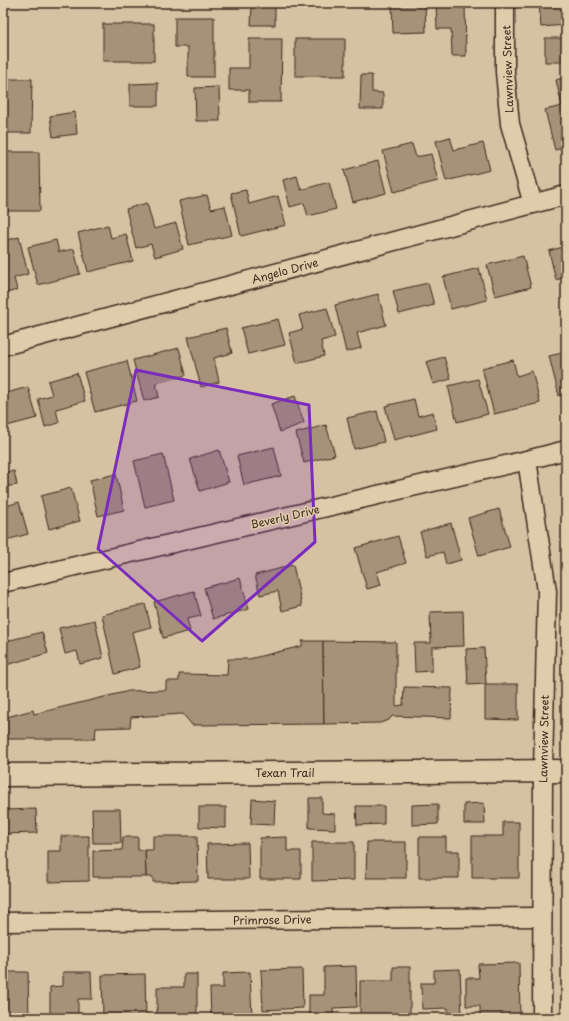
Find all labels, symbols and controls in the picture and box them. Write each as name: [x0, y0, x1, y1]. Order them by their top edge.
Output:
street label: Lawnview Street: [497, 24, 518, 113]
street label: Angelo Drive: [250, 253, 320, 288]
street label: Beverly Drive: [249, 500, 321, 533]
street label: Lawnview Street: [534, 694, 553, 783]
street label: Texan Trail: [255, 764, 315, 781]
street label: Primrose Drive: [232, 910, 312, 929]

